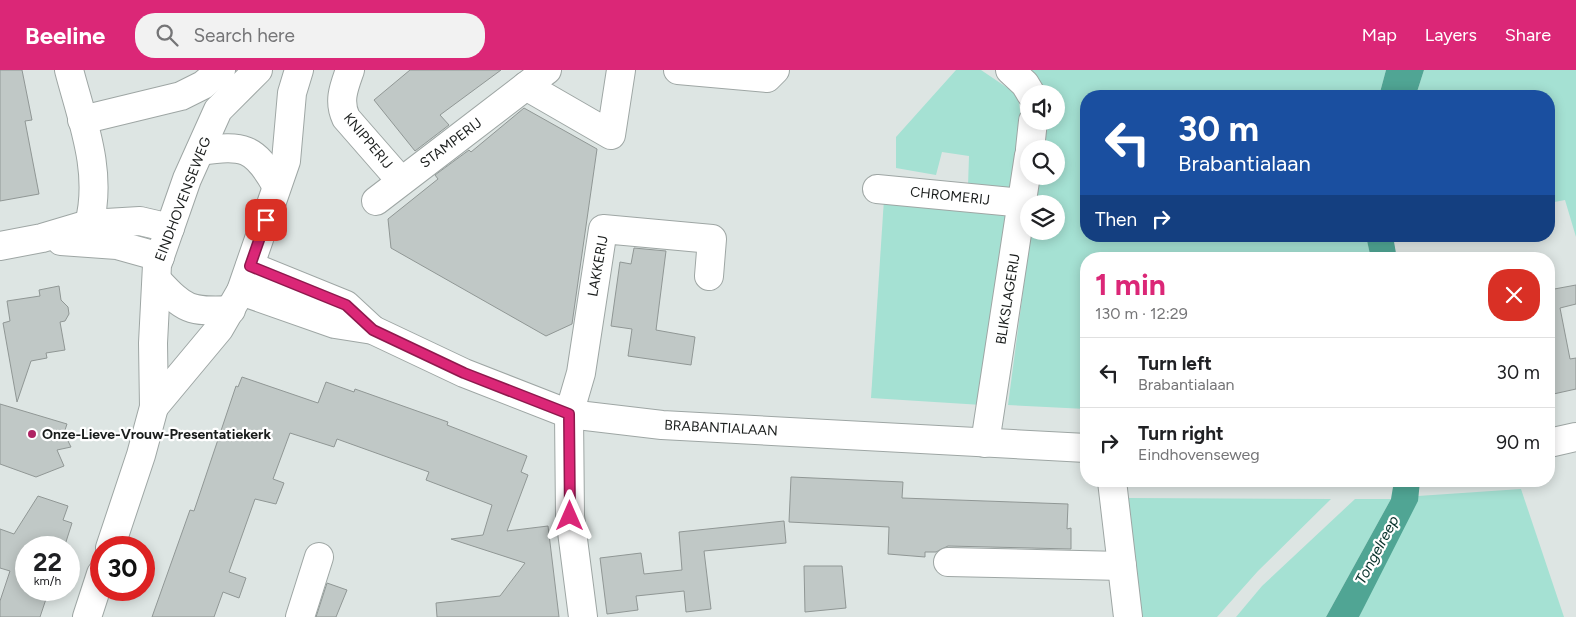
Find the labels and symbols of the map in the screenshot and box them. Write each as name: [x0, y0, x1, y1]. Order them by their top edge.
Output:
street label: KNIPPERIJ: [340, 110, 396, 172]
street label: STAMPERIJ: [417, 114, 485, 172]
street label: EINDHOVENSEWEG: [151, 134, 215, 264]
street label: CHROMERIJ: [909, 183, 991, 209]
pin: [245, 199, 287, 241]
street label: LAKKERIJ: [584, 234, 612, 298]
street label: BLIKSLAGERIJ: [992, 252, 1024, 346]
street label: BRABANTIALAAN: [664, 417, 778, 439]
place label: Onze-Lieve-Vrouw-Presentatiekerk: [42, 426, 271, 443]
marker: Onze-Lieve-Vrouw-Presentatiekerk: [26, 428, 38, 440]
position arrow: [543, 489, 595, 541]
water label: Tongelreep: [1351, 512, 1403, 587]
speed limit sign: 30: [90, 536, 155, 601]

